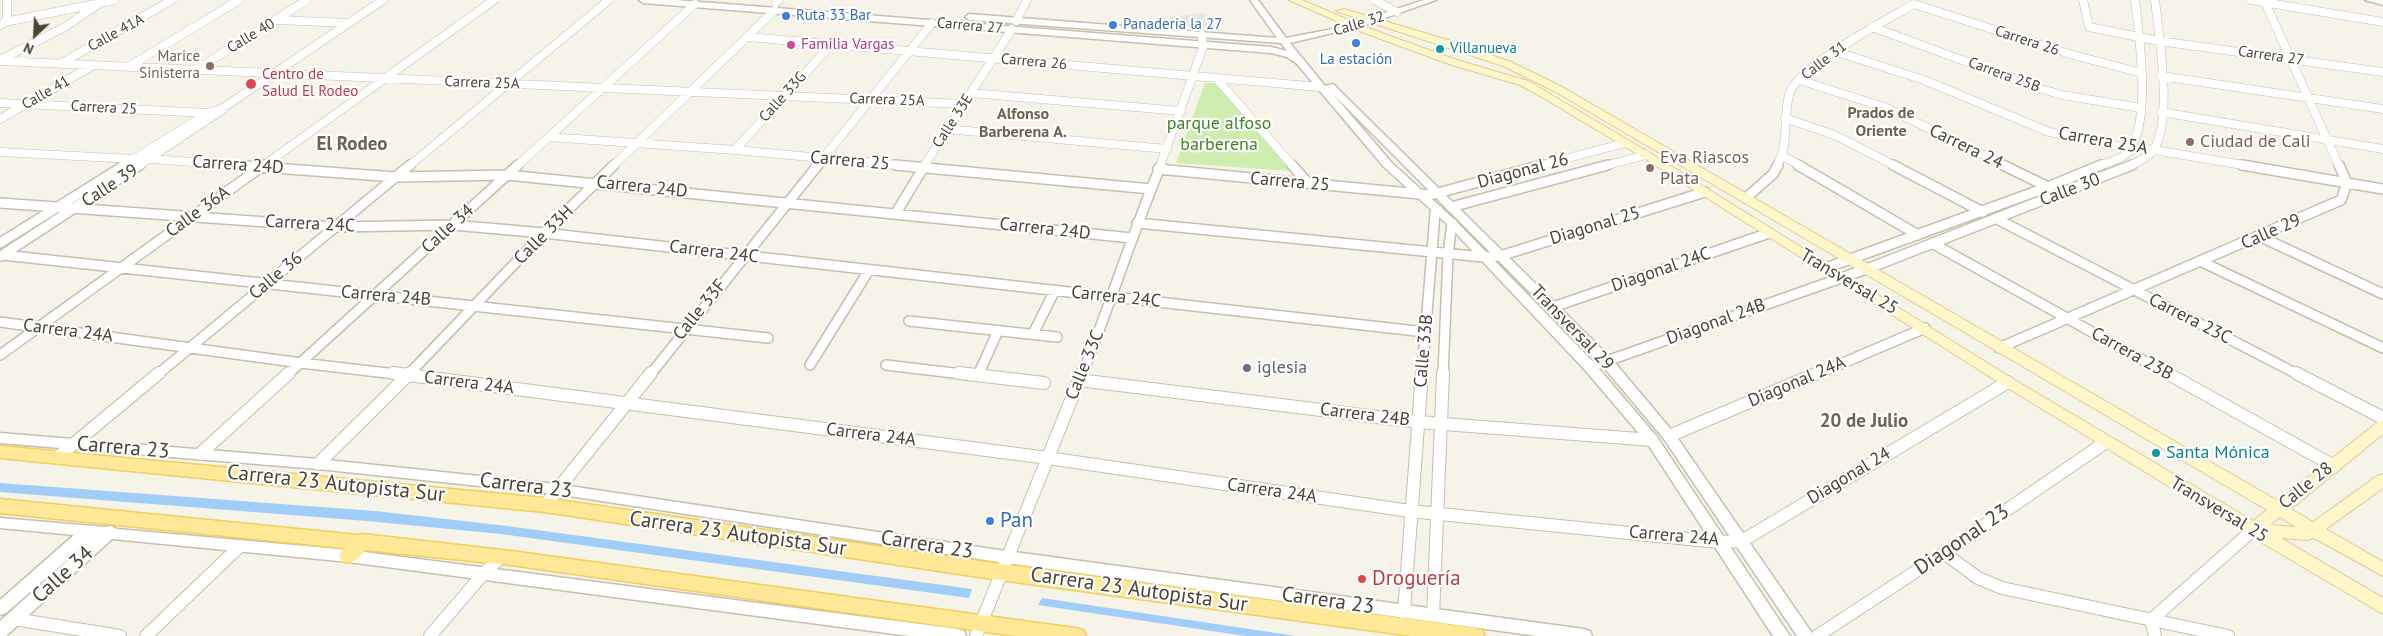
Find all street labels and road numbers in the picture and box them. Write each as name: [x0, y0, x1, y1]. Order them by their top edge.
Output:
street label: Calle 32: [1331, 8, 1387, 40]
street label: Calle 41A: [85, 10, 147, 56]
street label: Carrera 27: [936, 14, 1004, 38]
street label: Calle 40: [224, 15, 278, 57]
street label: Carrera 26: [1993, 22, 2061, 60]
street label: Calle 31: [1798, 38, 1850, 84]
street label: Carrera 27: [2237, 42, 2305, 70]
street label: Carrera 26: [1000, 50, 1068, 74]
street label: Carrera 25B: [1966, 54, 2042, 96]
street label: Calle 33G: [756, 68, 810, 126]
street label: Calle 41: [19, 72, 73, 114]
street label: Carrera 25A: [444, 73, 520, 93]
street label: Carrera 25A: [849, 90, 925, 110]
street label: Calle 33E: [929, 91, 977, 151]
street label: Carrera 25: [70, 97, 138, 119]
street label: Carrera 24: [1925, 120, 2007, 174]
street label: Carrera 25A: [2057, 123, 2149, 159]
street label: Carrera 25: [809, 147, 891, 175]
street label: Diagonal 26: [1475, 148, 1571, 194]
street label: Carrera 24D: [192, 151, 284, 179]
street label: Calle 39: [78, 160, 142, 212]
street label: Carrera 25: [1249, 168, 1331, 196]
street label: Calle 30: [2037, 169, 2103, 211]
street label: Carrera 24D: [595, 171, 689, 203]
street label: Calle 36A: [162, 182, 234, 242]
street label: Calle 34: [417, 200, 479, 258]
street label: Calle 33H: [510, 201, 578, 269]
street label: Diagonal 25: [1547, 202, 1643, 250]
street label: Calle 29: [2238, 209, 2304, 255]
street label: Carrera 24C: [264, 211, 356, 237]
street label: Carrera 24D: [998, 213, 1092, 245]
street label: Carrera 24C: [668, 236, 760, 268]
street label: Diagonal 24C: [1609, 243, 1713, 297]
street label: Transversal 25: [1796, 244, 1902, 320]
street label: Calle 36: [245, 247, 307, 305]
street label: Calle 33F: [669, 275, 731, 345]
street label: Carrera 24B: [340, 281, 432, 311]
street label: Transversal 29: [1526, 281, 1618, 375]
street label: Carrera 24C: [1070, 282, 1162, 312]
street label: Carrera 23C: [2145, 289, 2235, 349]
street label: Diagonal 24B: [1664, 294, 1768, 350]
street label: Calle 33B: [1410, 313, 1438, 389]
street label: Carrera 24A: [22, 315, 114, 347]
street label: Carrera 23B: [2087, 323, 2177, 385]
street label: Calle 33C: [1061, 327, 1109, 403]
street label: Diagonal 24A: [1745, 352, 1849, 412]
street label: Carrera 24A: [423, 367, 515, 399]
street label: Carrera 24B: [1319, 399, 1411, 431]
street label: Carrera 24A: [825, 419, 917, 451]
street label: Carrera 23: [76, 431, 170, 465]
street label: Diagonal 24: [1803, 443, 1895, 509]
street label: Calle 28: [2275, 458, 2337, 514]
street label: Carrera 23 Autopista Sur: [226, 460, 446, 508]
street label: Carrera 23: [478, 468, 574, 504]
street label: Transversal 25: [2166, 472, 2272, 548]
street label: Carrera 24A: [1226, 474, 1318, 508]
street label: Diagonal 23: [1910, 499, 2014, 581]
street label: Carrera 23 Autopista Sur: [628, 506, 848, 562]
street label: Carrera 24A: [1628, 521, 1720, 551]
street label: Carrera 23: [879, 525, 975, 565]
street label: Calle 34: [27, 541, 99, 609]
street label: Carrera 23 Autopista Sur: [1029, 562, 1249, 618]
street label: Carrera 23: [1280, 582, 1376, 620]

